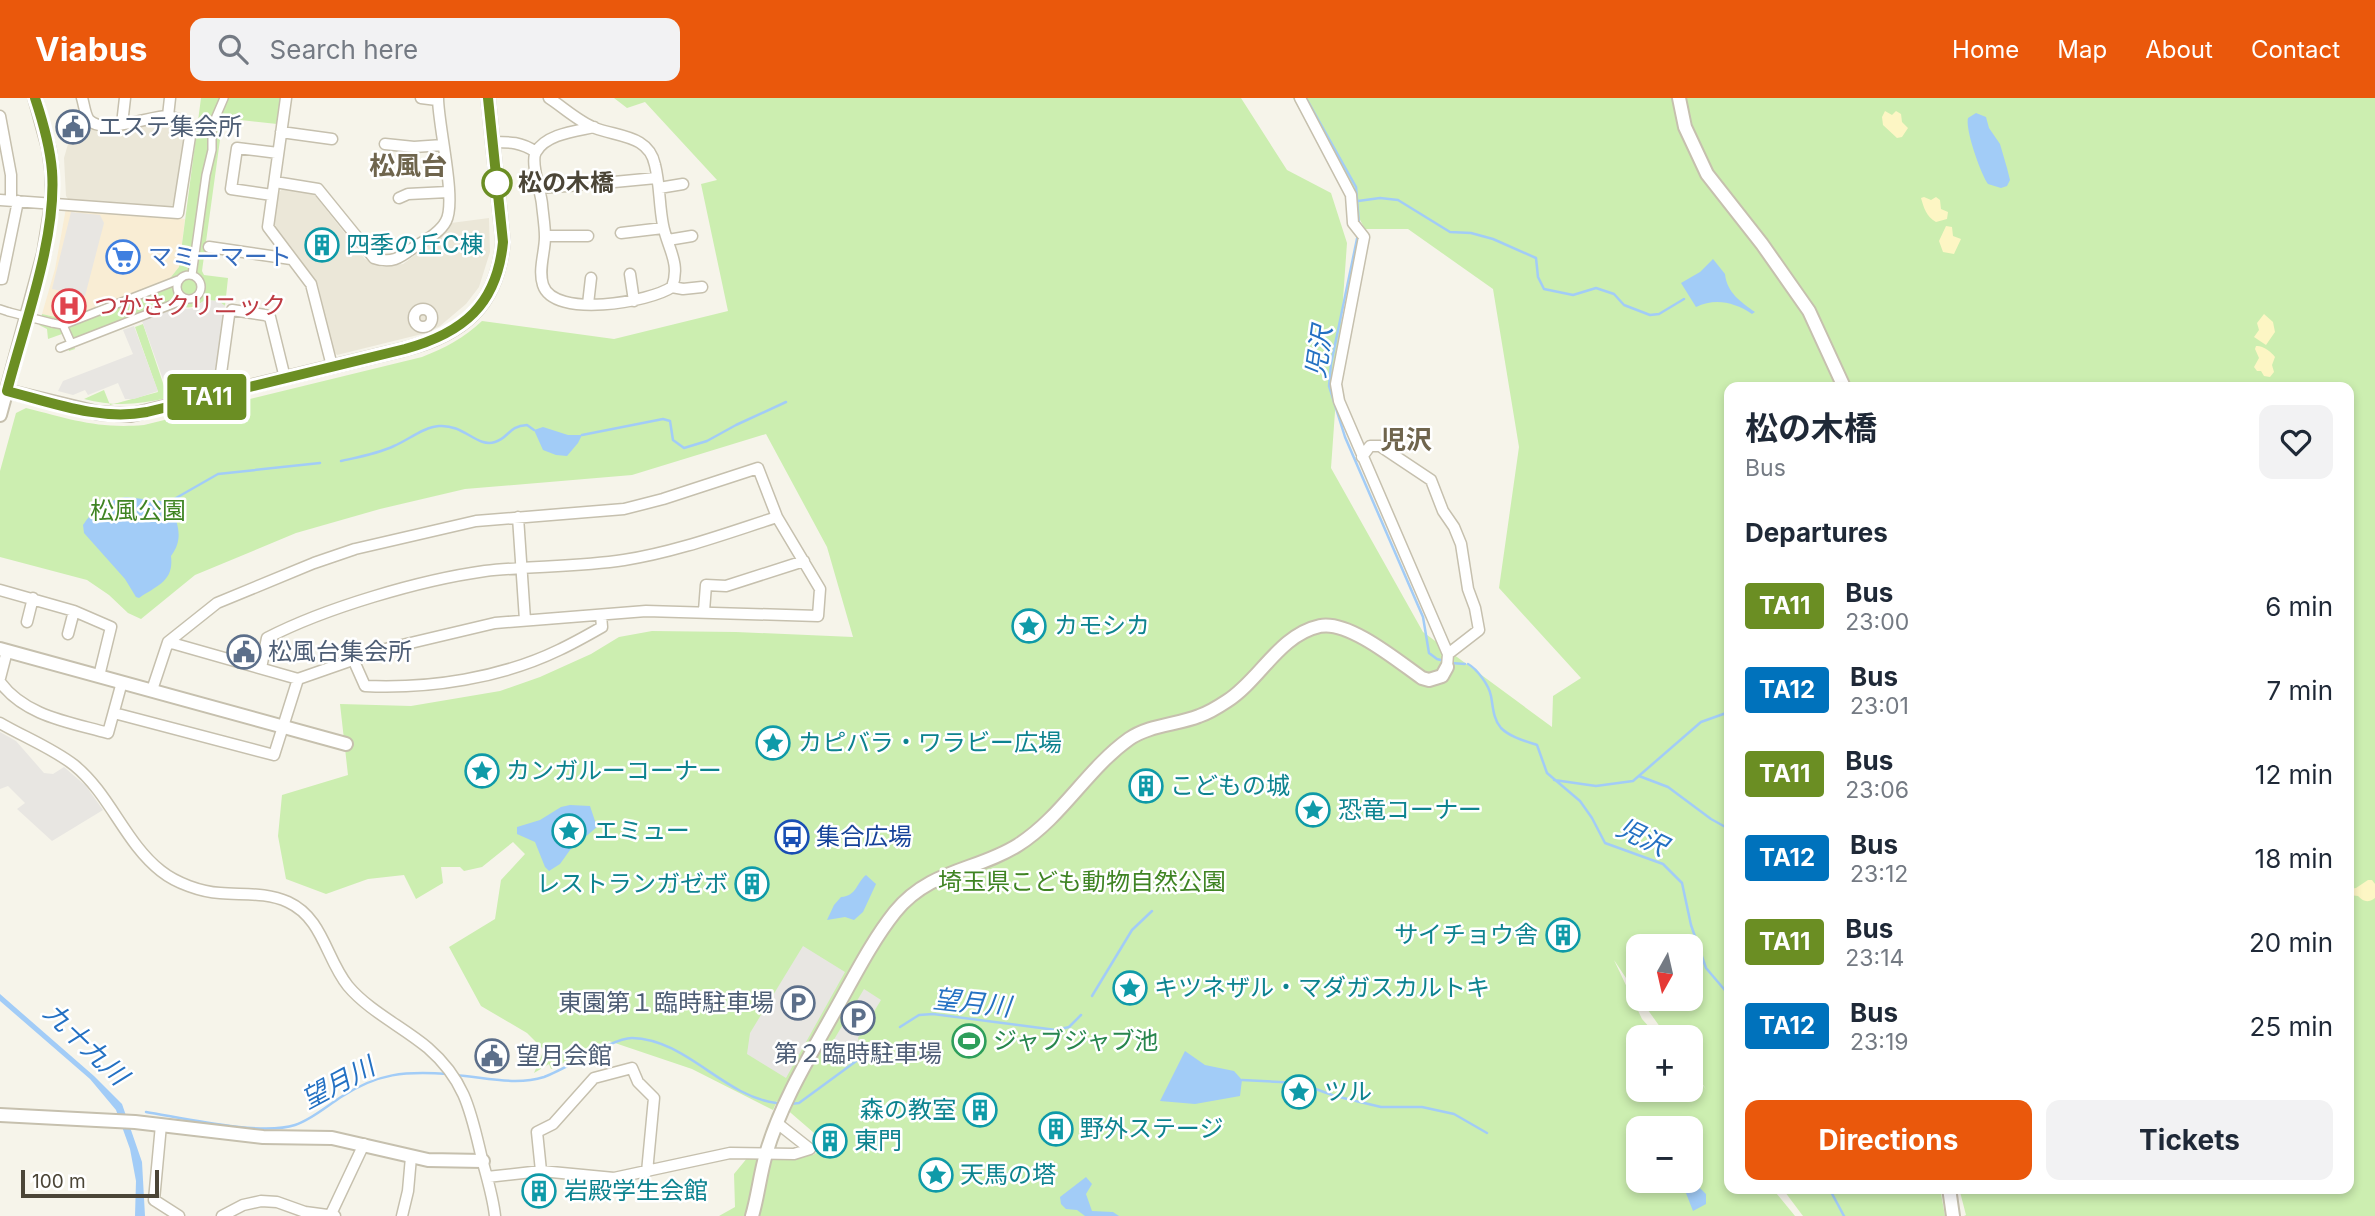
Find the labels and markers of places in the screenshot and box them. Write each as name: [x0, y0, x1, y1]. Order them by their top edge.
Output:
public building icon: エステ集会所: [54, 108, 92, 146]
place label: エステ集会所: [98, 112, 242, 141]
marker: 松の木橋: [482, 168, 512, 198]
place label: 松の木橋: [518, 168, 614, 197]
building icon: 四季の丘C棟: [303, 226, 341, 264]
place label: 四季の丘C棟: [346, 230, 484, 259]
supermarket icon: マミーマート: [104, 238, 142, 276]
place label: マミーマート: [148, 242, 292, 271]
hospital icon: つかさクリニック: [50, 287, 88, 325]
place label: つかさクリニック: [94, 291, 286, 320]
place icon: カモシカ: [1010, 607, 1048, 645]
place label: カモシカ: [1054, 611, 1150, 640]
public building icon: 松風台集会所: [225, 633, 263, 671]
place label: 松風台集会所: [268, 637, 412, 666]
place icon: カピバラ・ワラビー広場: [754, 724, 792, 762]
place label: カピバラ・ワラビー広場: [798, 728, 1062, 757]
place icon: カンガルーコーナー: [463, 752, 501, 790]
place label: カンガルーコーナー: [506, 756, 722, 785]
building icon: こどもの城: [1127, 767, 1165, 805]
place label: こどもの城: [1170, 771, 1290, 800]
place icon: 恐竜コーナー: [1294, 791, 1332, 829]
place label: 恐竜コーナー: [1338, 795, 1482, 824]
place icon: エミュー: [550, 812, 588, 850]
place label: エミュー: [594, 816, 690, 845]
bus stop icon: 集合広場: [773, 818, 811, 856]
place label: 集合広場: [816, 822, 912, 851]
building icon: レストランガゼボ: [733, 865, 771, 903]
place label: レストランガゼボ: [536, 869, 728, 898]
building icon: サイチョウ舎: [1544, 916, 1582, 954]
place label: サイチョウ舎: [1394, 920, 1538, 949]
place icon: キツネザル・マダガスカルトキ: [1111, 969, 1149, 1007]
place label: キツネザル・マダガスカルトキ: [1154, 973, 1490, 1002]
parking icon: 東園第１臨時駐車場: [779, 984, 817, 1022]
place label: 東園第１臨時駐車場: [558, 988, 774, 1017]
parking icon: 第２臨時駐車場: [839, 999, 877, 1037]
sports icon: ジャブジャブ池: [950, 1022, 988, 1060]
place label: ジャブジャブ池: [993, 1026, 1159, 1055]
public building icon: 望月会館: [473, 1037, 511, 1075]
place label: 第２臨時駐車場: [774, 1039, 942, 1068]
place label: 望月会館: [516, 1041, 612, 1070]
place icon: ツル: [1280, 1073, 1318, 1111]
place label: ツル: [1324, 1077, 1372, 1106]
building icon: 森の教室: [961, 1091, 999, 1129]
place label: 森の教室: [860, 1095, 956, 1124]
building icon: 野外ステージ: [1037, 1110, 1075, 1148]
place label: 野外ステージ: [1080, 1114, 1224, 1143]
building icon: 東門: [811, 1122, 849, 1160]
place label: 東門: [854, 1126, 902, 1155]
place icon: 天馬の塔: [917, 1156, 955, 1194]
place label: 天馬の塔: [960, 1160, 1056, 1189]
building icon: 岩殿学生会館: [520, 1172, 558, 1210]
place label: 岩殿学生会館: [564, 1176, 708, 1205]

